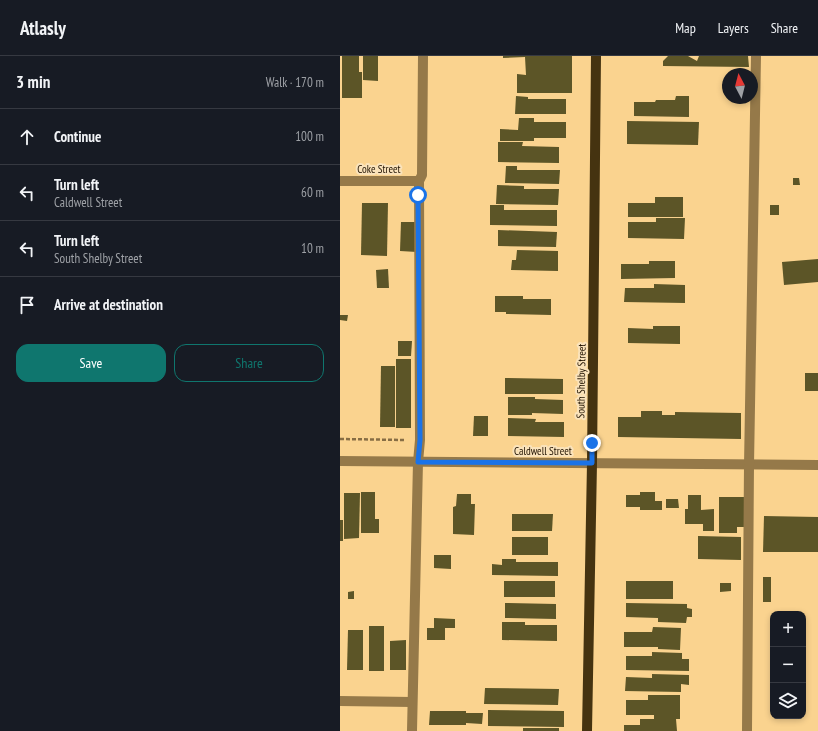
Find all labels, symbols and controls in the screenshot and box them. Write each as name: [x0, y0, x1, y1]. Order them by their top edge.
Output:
text: Atlasly: [20, 16, 66, 40]
text: Map: [675, 19, 696, 37]
text: Layers: [718, 19, 749, 37]
text: Share: [771, 19, 798, 37]
north arrow: [722, 68, 758, 104]
text: 3 min: [16, 71, 50, 93]
text: Walk · 170 m: [266, 74, 324, 91]
icon: ahead: [16, 126, 38, 148]
text: Continue: [54, 127, 101, 146]
text: 100 m: [295, 128, 324, 145]
street label: Coke Street: [357, 162, 401, 176]
text: Turn left: [54, 175, 99, 194]
icon: left: [16, 182, 38, 204]
text: 60 m: [301, 184, 324, 201]
route start: [409, 186, 427, 204]
text: Caldwell Street: [54, 194, 122, 211]
text: Turn left: [54, 231, 99, 250]
icon: left: [16, 238, 38, 260]
text: 10 m: [301, 240, 324, 257]
text: South Shelby Street: [54, 250, 142, 267]
icon: arrive: [16, 294, 38, 316]
text: Arrive at destination: [54, 295, 163, 314]
button: Save: [16, 344, 166, 382]
button: Share: [174, 344, 324, 382]
street label: South Shelby Street: [573, 344, 589, 418]
route end: [583, 434, 601, 452]
street label: Caldwell Street: [514, 444, 572, 458]
map controls: [770, 611, 806, 719]
button: +: [770, 611, 806, 647]
button: −: [770, 647, 806, 683]
button: layers: [770, 683, 806, 719]

